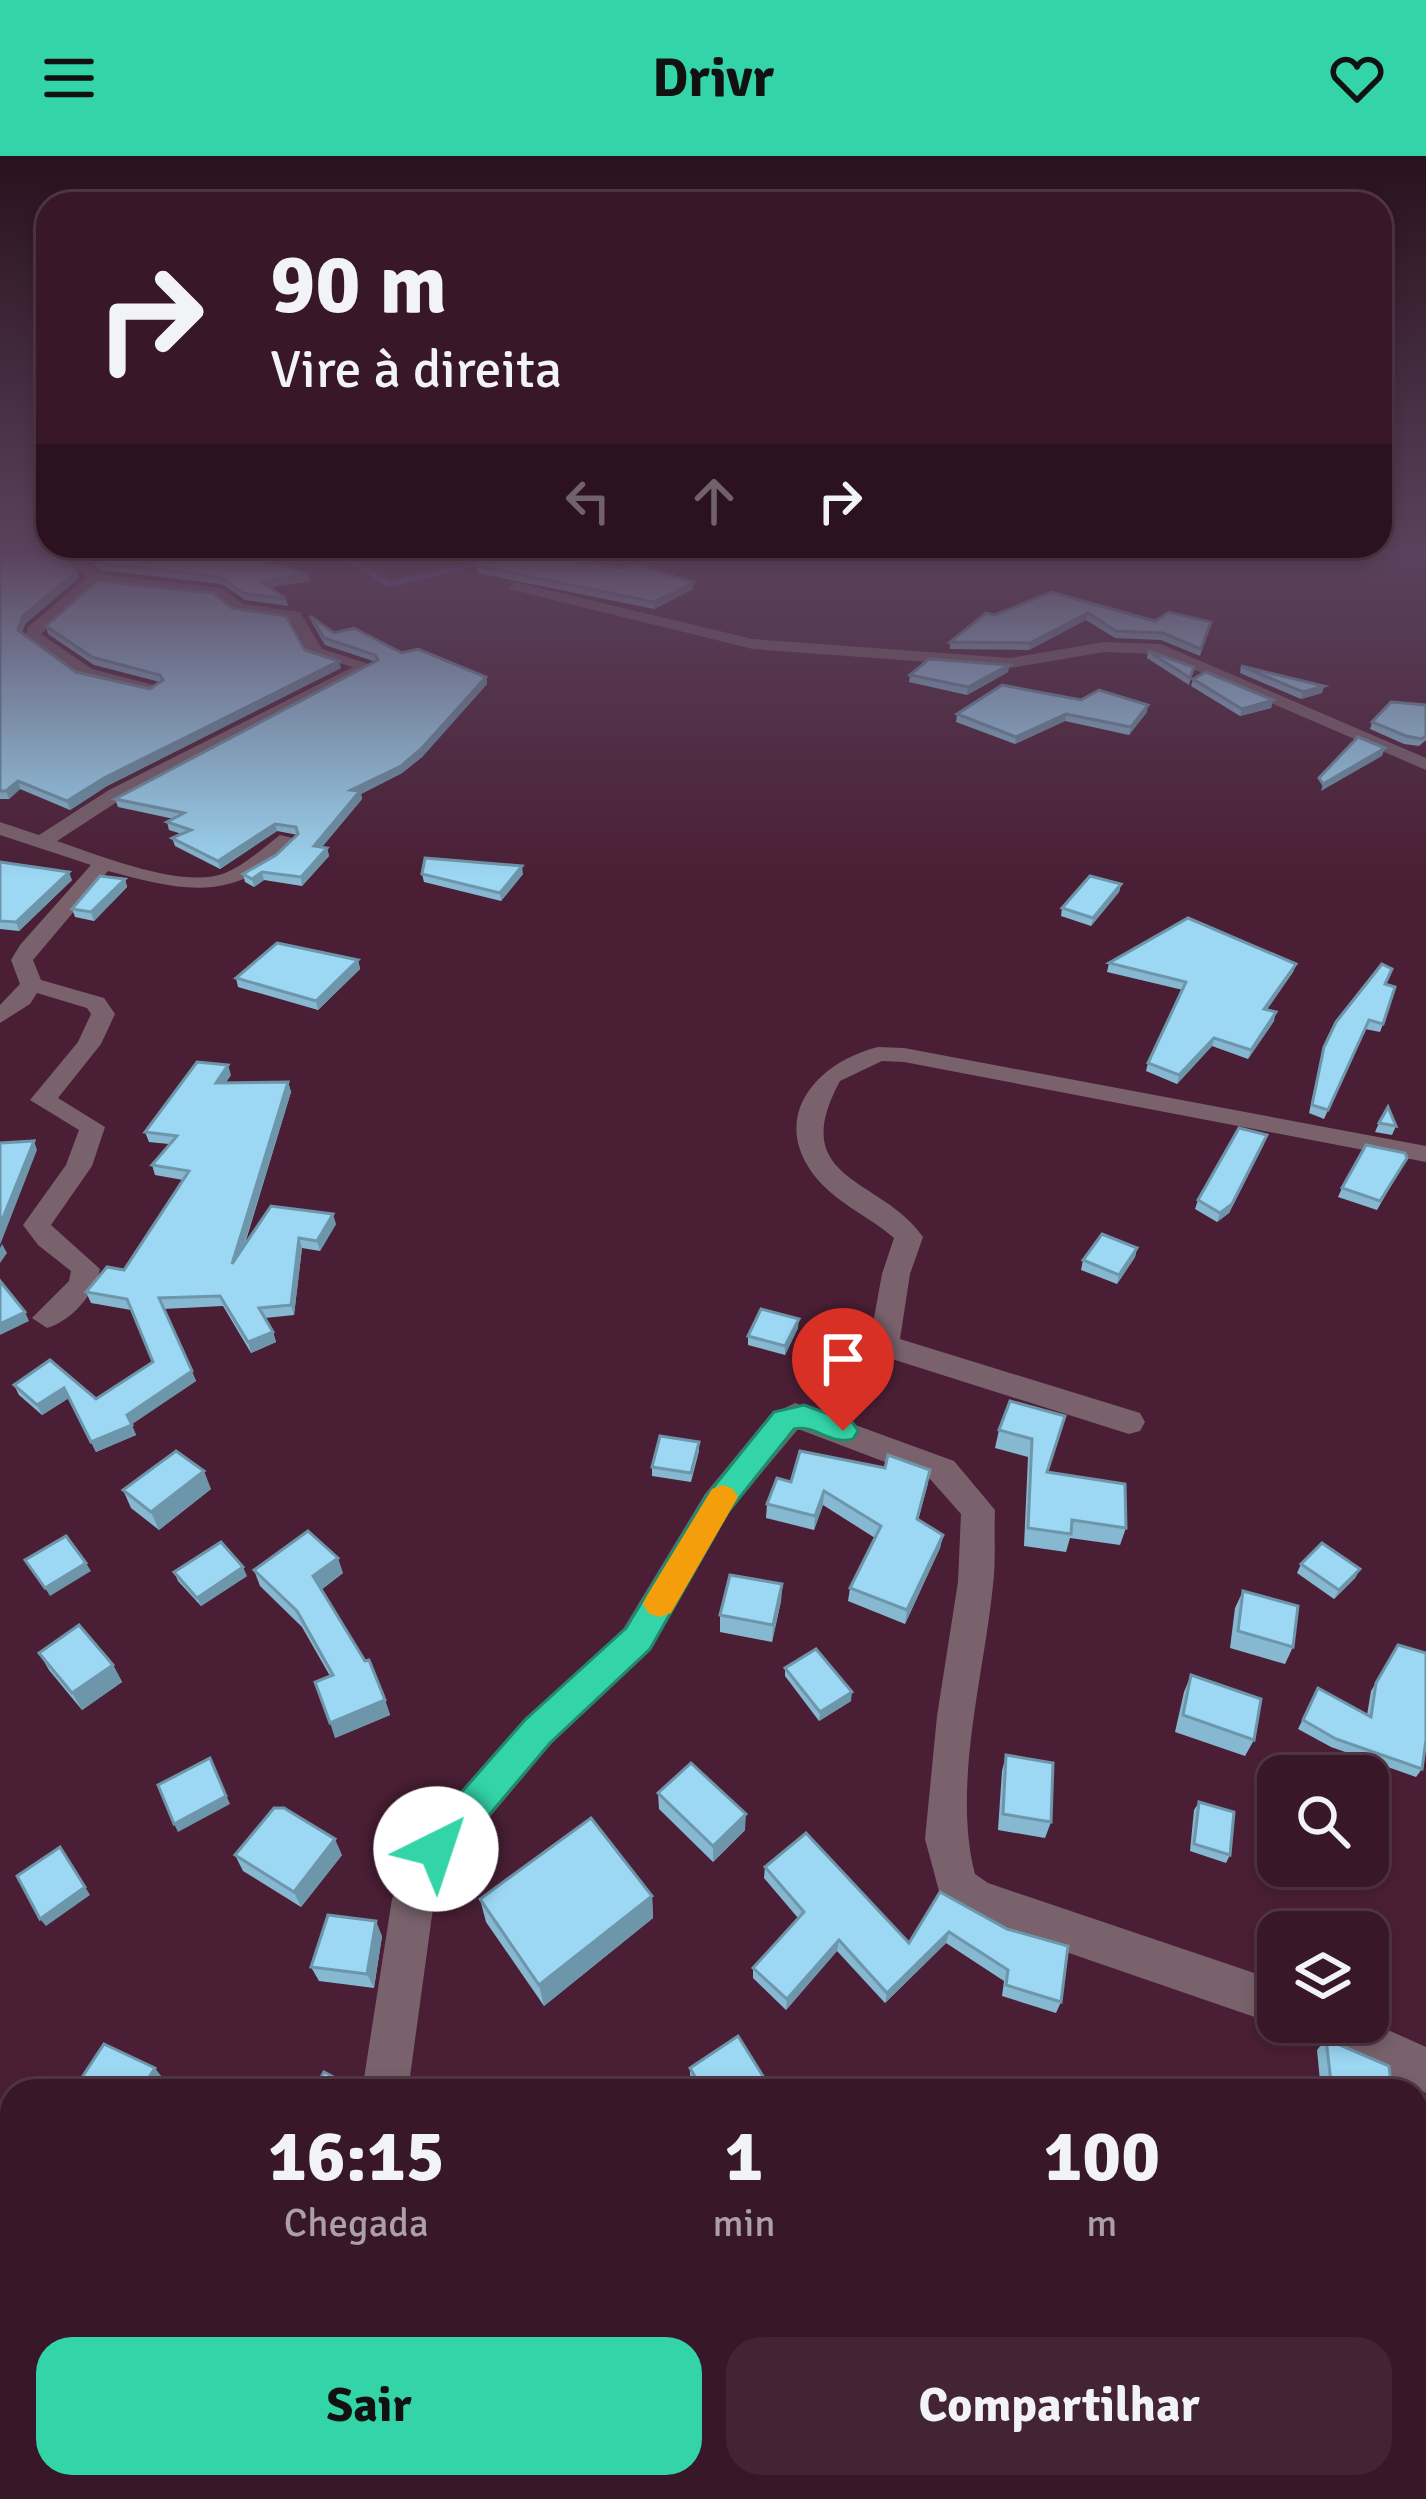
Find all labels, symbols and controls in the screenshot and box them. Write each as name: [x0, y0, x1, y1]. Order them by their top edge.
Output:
icon: menu: [36, 45, 102, 111]
text: Drivr: [652, 45, 774, 112]
icon: heart: [1324, 45, 1390, 111]
text: 90 m: [270, 233, 447, 337]
icon: right: [72, 240, 228, 396]
text: Vire à direita: [270, 336, 562, 403]
icon: left: [555, 468, 621, 534]
icon: ahead: [681, 468, 747, 534]
icon: right: [807, 468, 873, 534]
pin: [792, 1308, 894, 1431]
icon: arrive: [810, 1326, 876, 1392]
map controls: [1257, 1755, 1389, 2043]
button: search: [1257, 1755, 1389, 1887]
position arrow: [373, 1786, 499, 1912]
button: layers: [1257, 1911, 1389, 2043]
text: 16:15: [268, 2112, 445, 2201]
text: 1: [725, 2112, 763, 2201]
text: 100: [1043, 2112, 1160, 2201]
text: Chegada: [284, 2199, 429, 2247]
text: min: [713, 2199, 776, 2247]
text: m: [1086, 2199, 1117, 2247]
button: Sair: [36, 2337, 702, 2475]
button: Compartilhar: [726, 2337, 1392, 2475]

